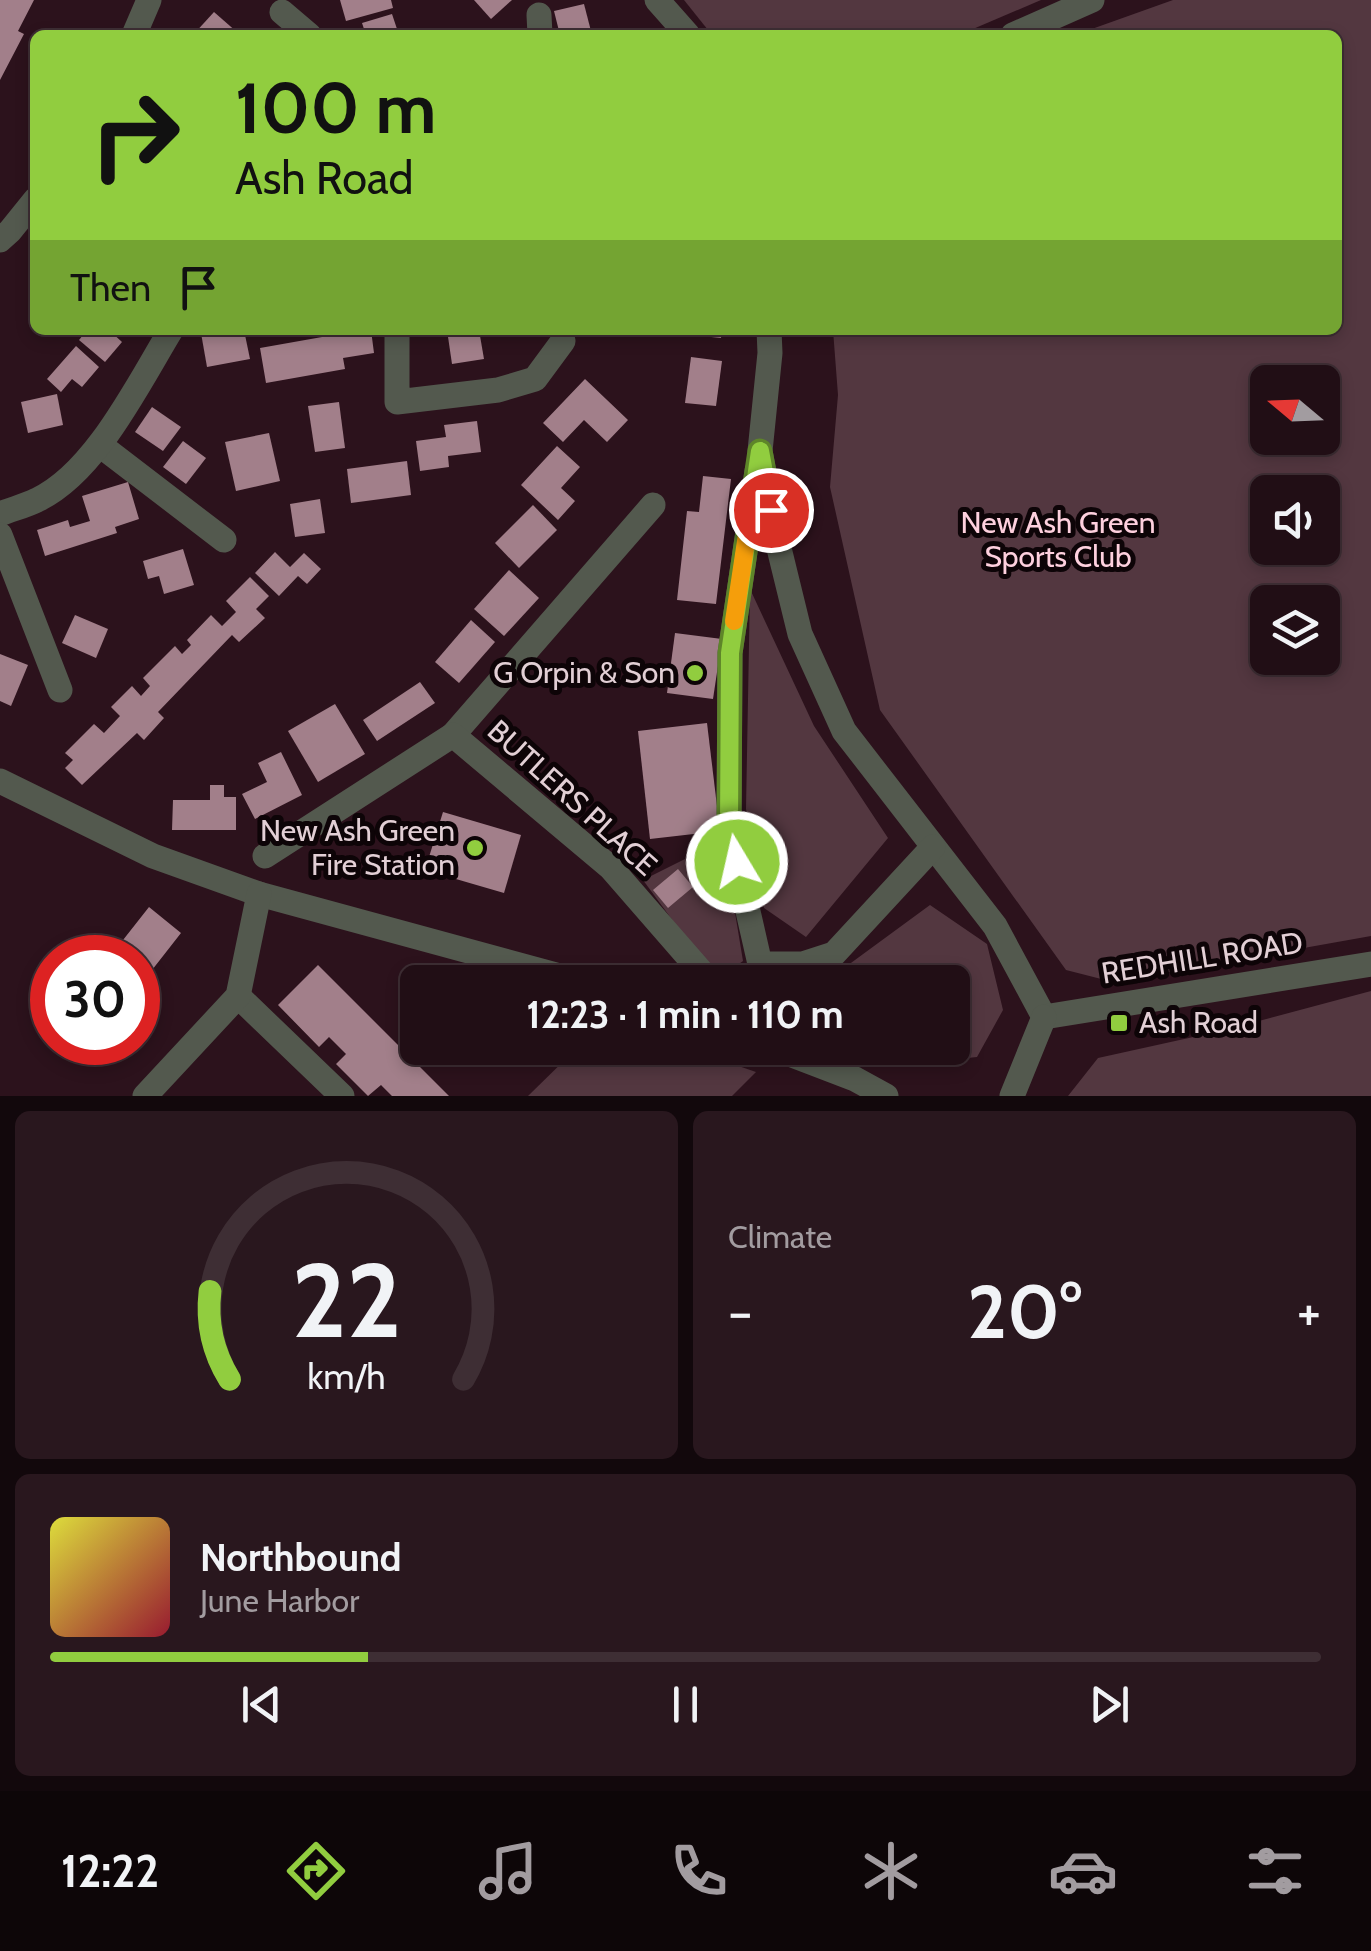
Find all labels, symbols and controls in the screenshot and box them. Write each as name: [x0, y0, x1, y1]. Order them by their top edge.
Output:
text: 100 m: [235, 65, 436, 151]
icon: right: [70, 70, 200, 200]
text: Ash Road: [235, 151, 413, 205]
icon: arrive: [171, 260, 226, 315]
text: Then: [70, 264, 151, 311]
north arrow: [1250, 365, 1340, 455]
map controls: [1250, 365, 1340, 675]
pin: [729, 468, 814, 553]
button: sound: [1250, 475, 1340, 565]
icon: arrive: [744, 483, 799, 538]
park label: New Ash Green Sports Club: [960, 504, 1156, 575]
button: layers: [1250, 585, 1340, 675]
place label: G Orpin & Son: [493, 654, 675, 691]
marker: G Orpin & Son: [684, 662, 706, 684]
street label: BUTLERS PLACE: [480, 712, 665, 883]
position arrow: [685, 810, 789, 914]
place label: New Ash Green Fire Station: [260, 812, 455, 883]
marker: New Ash Green Fire Station: [464, 837, 486, 859]
street label: REDHILL ROAD: [1099, 923, 1305, 992]
speed limit sign: 30: [30, 935, 160, 1065]
text: 12:23 · 1 min · 110 m: [526, 991, 844, 1038]
place label: Ash Road: [1139, 1004, 1258, 1041]
marker: Ash Road: [1108, 1012, 1130, 1034]
text: Climate: [728, 1217, 832, 1256]
text: 22: [291, 1237, 402, 1363]
text: 20°: [967, 1266, 1082, 1357]
text: −: [728, 1278, 752, 1345]
text: +: [1297, 1278, 1321, 1345]
text: km/h: [307, 1355, 386, 1398]
text: Northbound: [200, 1534, 402, 1581]
text: June Harbor: [200, 1581, 359, 1620]
icon: previous: [234, 1677, 289, 1732]
icon: pause: [658, 1677, 713, 1732]
icon: next: [1082, 1677, 1137, 1732]
icon: directions: [281, 1836, 351, 1906]
icon: music: [473, 1836, 543, 1906]
icon: phone: [664, 1836, 734, 1906]
icon: climate: [856, 1836, 926, 1906]
icon: car: [1048, 1836, 1118, 1906]
icon: filters: [1240, 1836, 1310, 1906]
text: 12:22: [61, 1844, 159, 1898]

